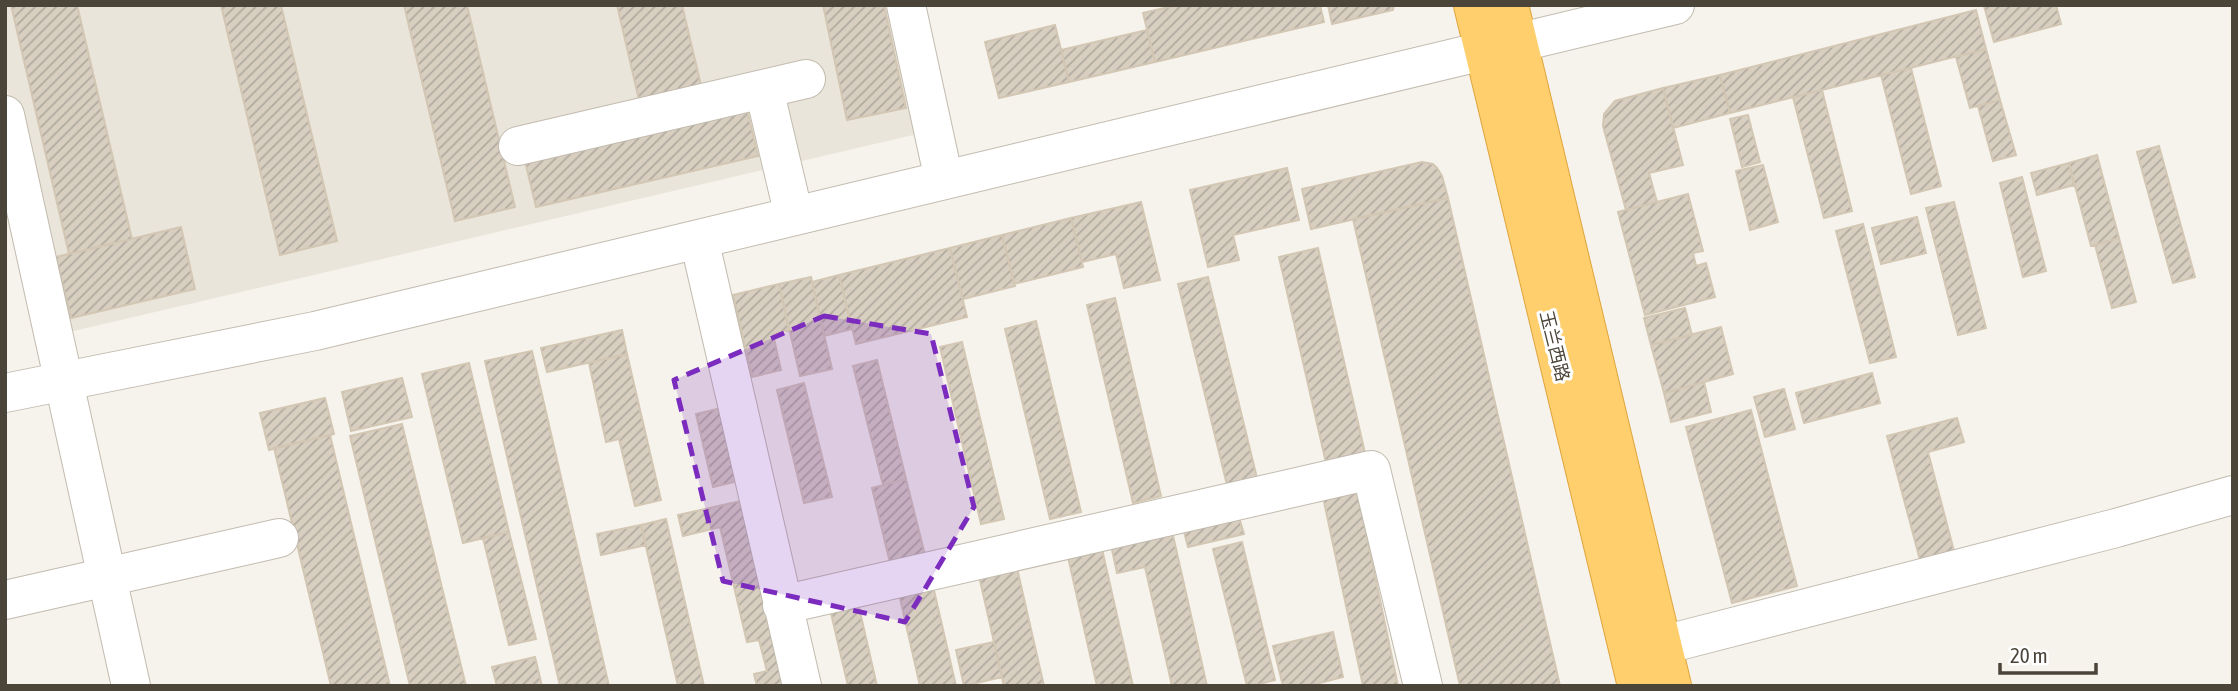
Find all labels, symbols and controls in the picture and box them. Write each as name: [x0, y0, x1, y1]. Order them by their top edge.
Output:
street label: 玉兰西路: [1536, 309, 1574, 383]
scale bar: [2000, 632, 2096, 676]
text: 20 m: [2010, 643, 2048, 667]

